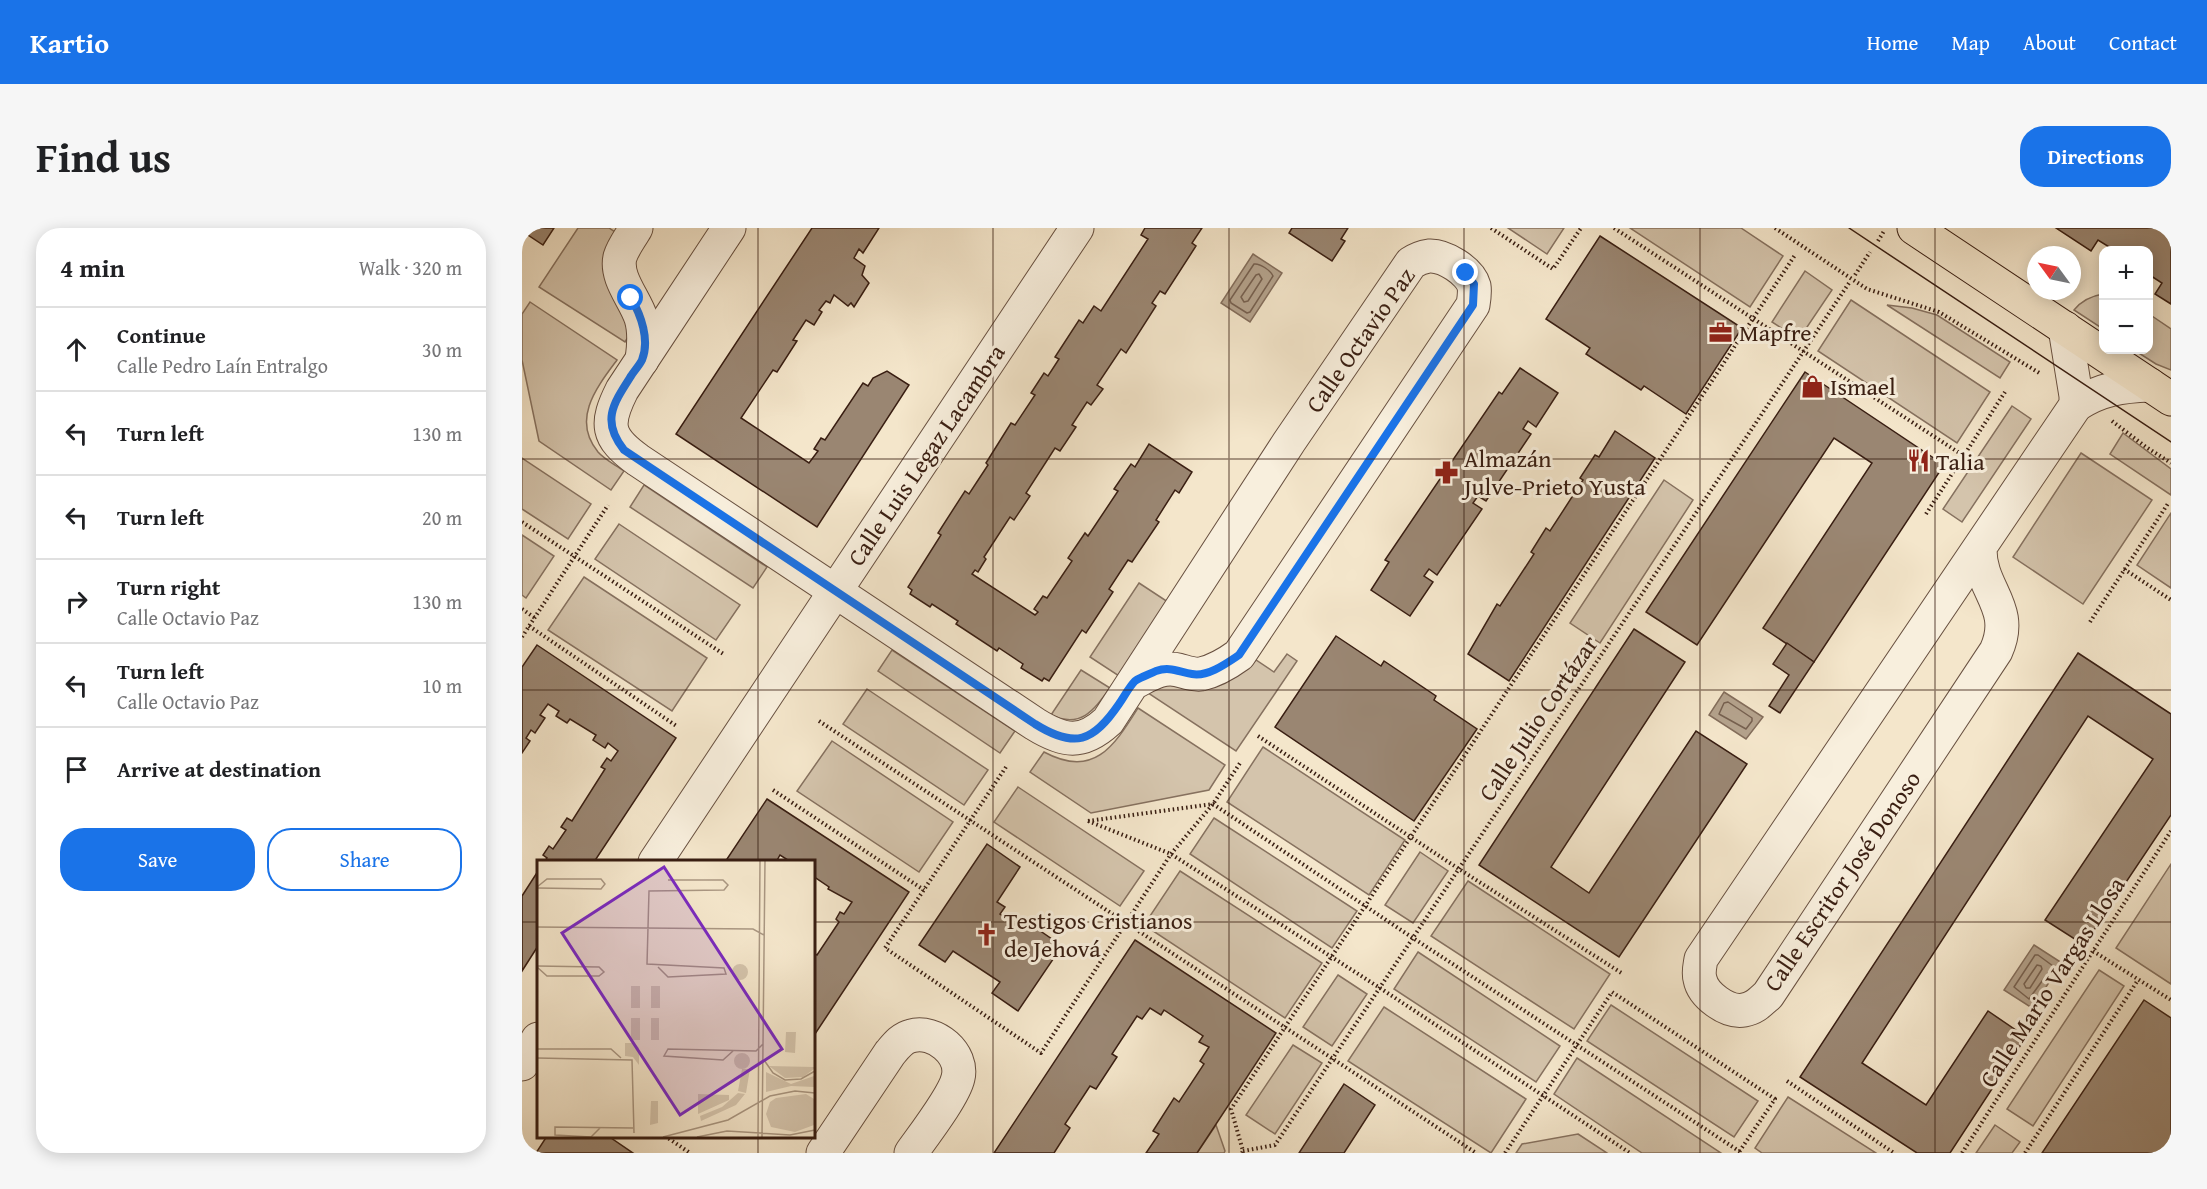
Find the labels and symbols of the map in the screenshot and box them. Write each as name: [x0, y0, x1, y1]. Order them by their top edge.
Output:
north arrow: [2027, 246, 2081, 300]
route end: [1452, 259, 1478, 285]
street label: Calle Octavio Paz: [1297, 260, 1423, 420]
route start: [617, 284, 643, 310]
place label: Mapfre: [1739, 315, 1811, 350]
office icon: Mapfre: [1708, 319, 1734, 345]
street label: Calle Luis Legaz Lacambra: [839, 337, 1014, 573]
place label: Ismael: [1830, 369, 1896, 404]
shop icon: Ismael: [1799, 373, 1825, 399]
place label: Almazán Julve-Prieto Yusta: [1461, 441, 1646, 504]
place label: Talia: [1936, 444, 1985, 479]
restaurant icon: Talia: [1905, 448, 1931, 474]
pharmacy icon: Almazán Julve-Prieto Yusta: [1433, 459, 1459, 485]
street label: Calle Julio Cortázar: [1470, 628, 1606, 808]
street label: Calle Escritor José Donoso: [1755, 764, 1929, 998]
inset map: [537, 860, 814, 1138]
street label: Calle Mario Vargas Llosa: [1971, 869, 2134, 1094]
place label: Testigos Cristianos de Jehová: [1004, 903, 1193, 966]
church icon: Testigos Cristianos de Jehová: [973, 921, 999, 947]

